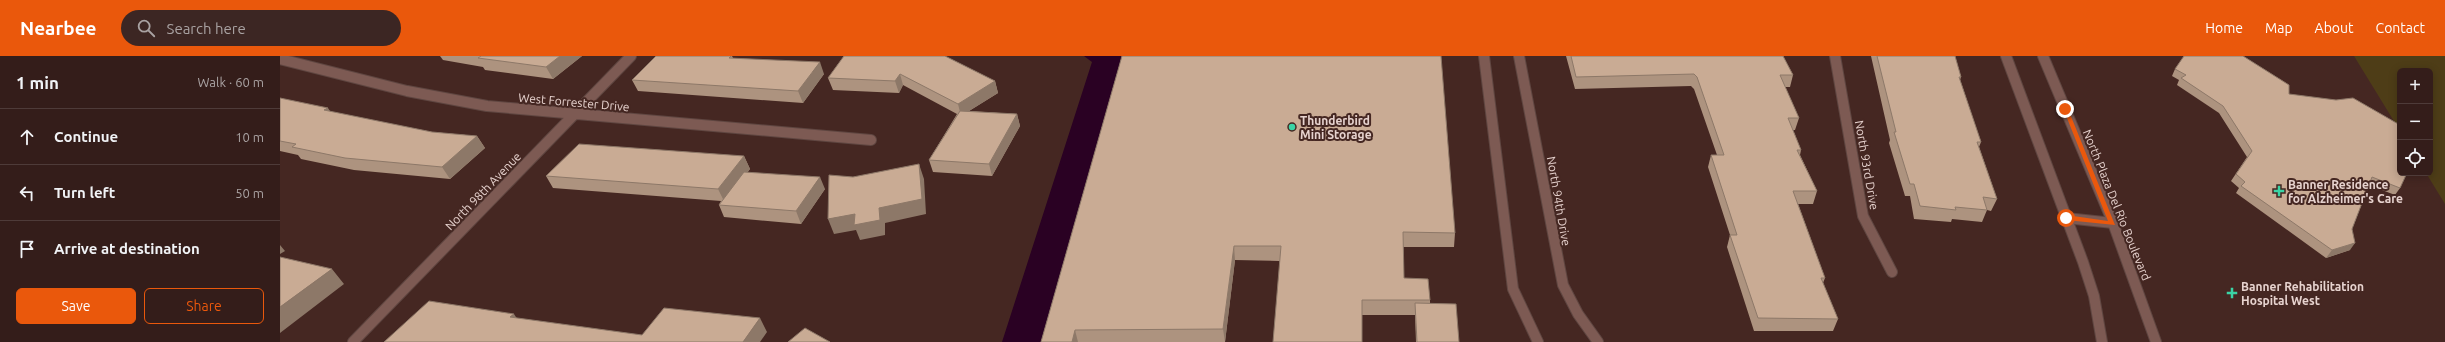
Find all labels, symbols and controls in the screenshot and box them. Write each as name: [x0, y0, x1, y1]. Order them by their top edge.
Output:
search box: [121, 10, 401, 46]
text: Nearbee: [20, 17, 97, 39]
icon: search: [135, 17, 157, 39]
text: Search here: [167, 20, 246, 37]
text: Home: [2205, 20, 2243, 36]
text: Map: [2265, 20, 2293, 36]
text: About: [2315, 20, 2354, 36]
text: Contact: [2376, 20, 2425, 36]
map controls: [2397, 68, 2433, 176]
button: +: [2397, 68, 2433, 104]
text: 1 min: [16, 73, 59, 92]
text: Walk · 60 m: [198, 75, 264, 89]
street label: West Forrester Drive: [518, 91, 630, 113]
route end: [2056, 100, 2074, 118]
button: −: [2397, 104, 2433, 140]
place label: Thunderbird Mini Storage: [1300, 114, 1372, 141]
street label: North 93rd Drive: [1853, 119, 1881, 211]
marker: Thunderbird Mini Storage: [1287, 122, 1297, 132]
icon: ahead: [16, 126, 38, 148]
text: Continue: [54, 128, 118, 145]
street label: North Plaza Del Rio Boulevard: [2081, 128, 2153, 282]
text: 10 m: [235, 130, 264, 144]
button: locate: [2397, 140, 2433, 176]
street label: North 98th Avenue: [443, 150, 523, 232]
street label: North 94th Drive: [1545, 155, 1573, 247]
place label: Banner Residence for Alzheimer's Care: [2288, 178, 2403, 205]
icon: left: [16, 182, 38, 204]
text: Turn left: [54, 184, 115, 201]
marker: Banner Residence for Alzheimer's Care: [2273, 185, 2285, 197]
text: 50 m: [235, 186, 264, 200]
route start: [2057, 209, 2075, 227]
icon: arrive: [16, 238, 38, 260]
text: Arrive at destination: [54, 240, 200, 257]
place label: Banner Rehabilitation Hospital West: [2241, 280, 2364, 307]
marker: Banner Rehabilitation Hospital West: [2226, 287, 2238, 299]
button: Save: [16, 288, 136, 324]
button: Share: [144, 288, 264, 324]

